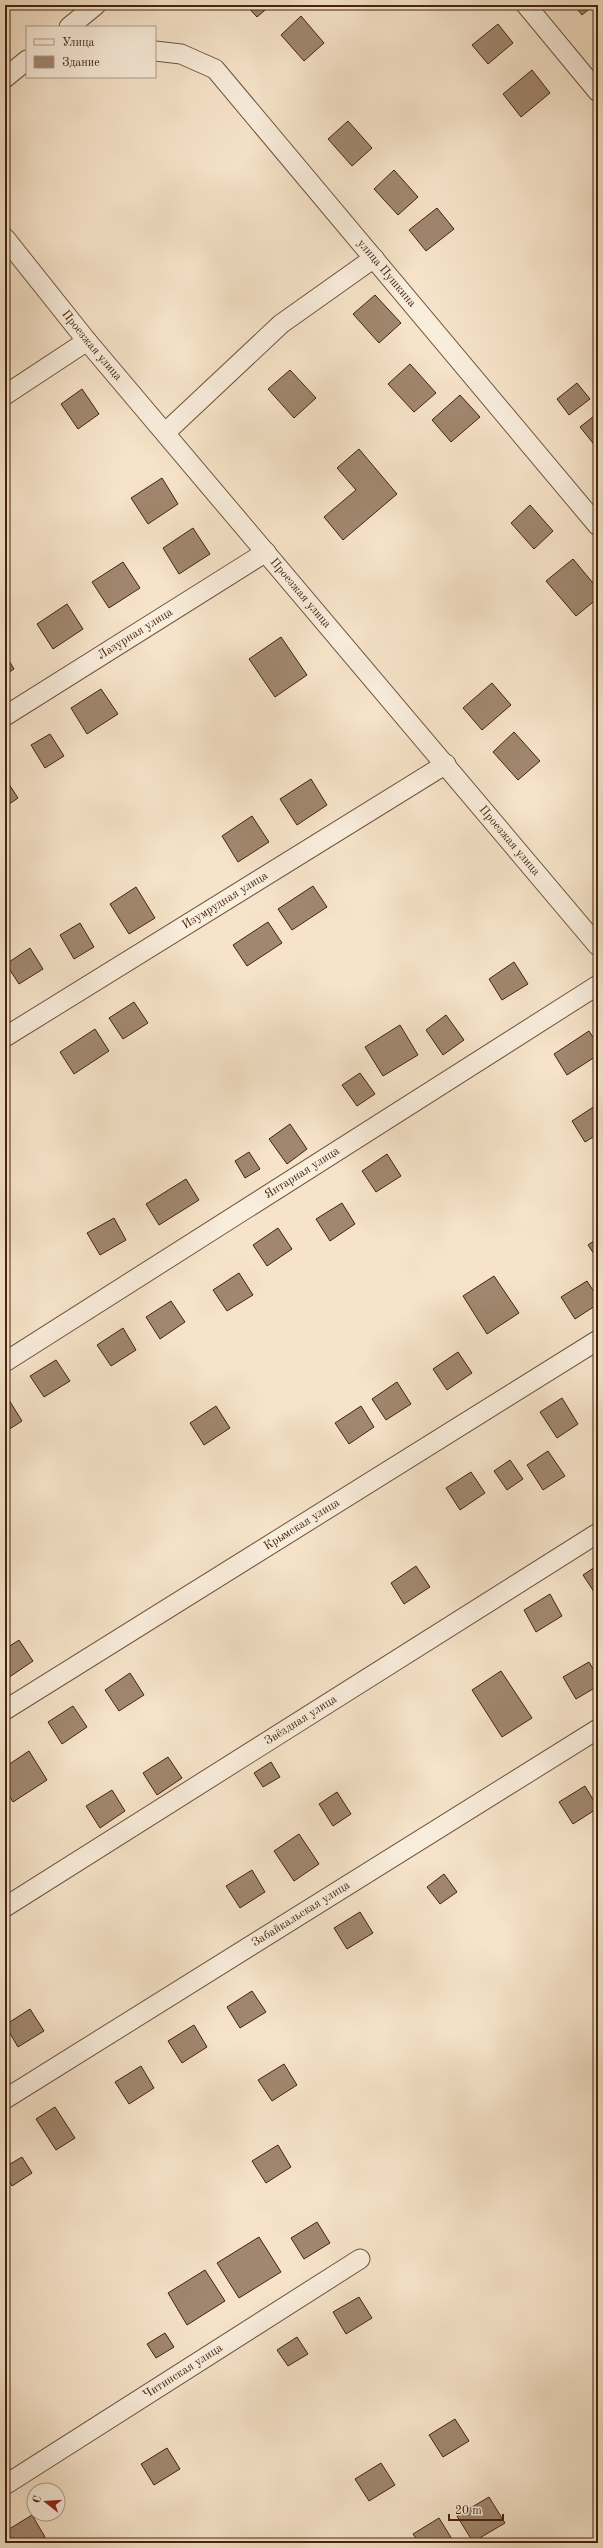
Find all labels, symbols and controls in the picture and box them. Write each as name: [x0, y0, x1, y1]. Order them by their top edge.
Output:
legend: [26, 26, 156, 78]
text: Улица: [62, 37, 95, 49]
text: Здание: [62, 57, 100, 69]
street label: улица Пушкина: [355, 237, 418, 310]
street label: Проезжая улица: [59, 308, 124, 383]
street label: Проезжая улица: [267, 556, 333, 631]
street label: Лазурная улица: [96, 606, 175, 662]
street label: Проезжая улица: [476, 804, 542, 878]
street label: Изумрудная улица: [180, 870, 270, 932]
street label: Янтарная улица: [262, 1145, 342, 1201]
street label: Крымская улица: [262, 1497, 342, 1553]
street label: Звёздная улица: [263, 1693, 339, 1747]
street label: Забайкальская улица: [250, 1879, 352, 1949]
street label: Читинская улица: [141, 2342, 225, 2401]
north arrow: [26, 2482, 66, 2522]
text: С: [32, 2494, 44, 2505]
scale bar: [449, 2496, 503, 2522]
text: 20 m: [455, 2505, 482, 2517]

